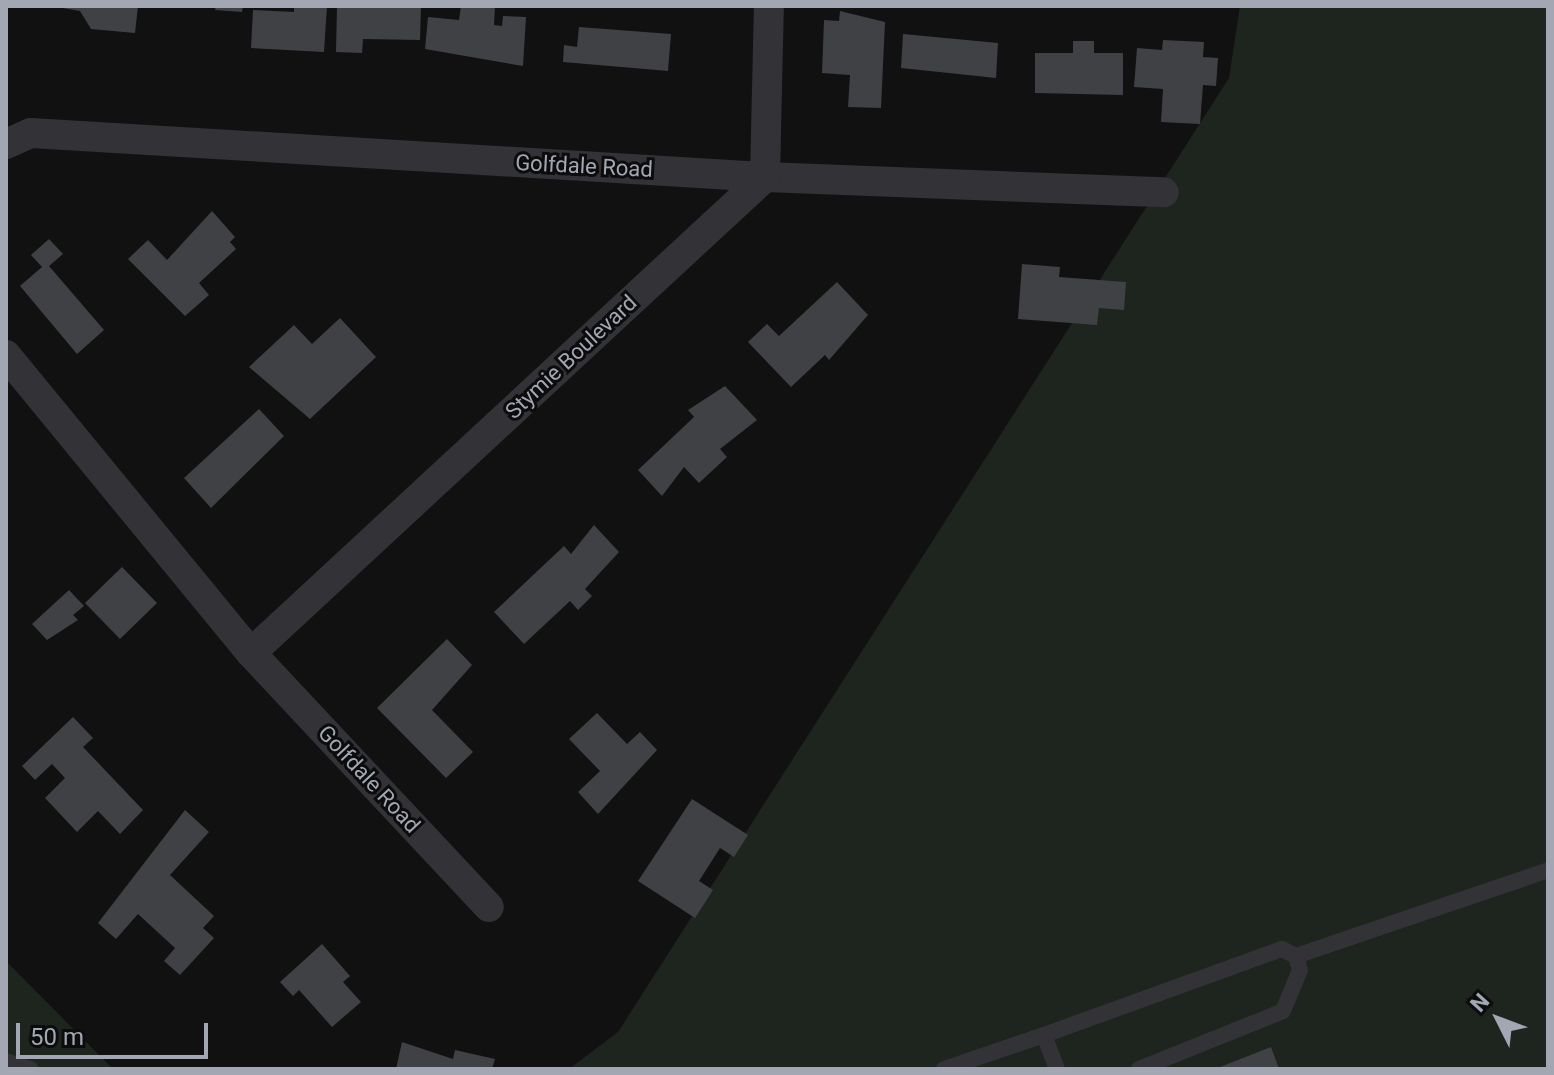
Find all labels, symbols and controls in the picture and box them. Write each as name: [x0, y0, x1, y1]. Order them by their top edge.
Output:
street label: Golfdale Road: [515, 149, 653, 183]
street label: Stymie Boulevard: [500, 289, 642, 425]
street label: Golfdale Road: [312, 720, 426, 838]
north arrow: [1458, 979, 1538, 1059]
text: N: [1465, 988, 1494, 1017]
scale bar: [20, 1007, 212, 1057]
text: 50 m: [30, 1023, 84, 1051]

